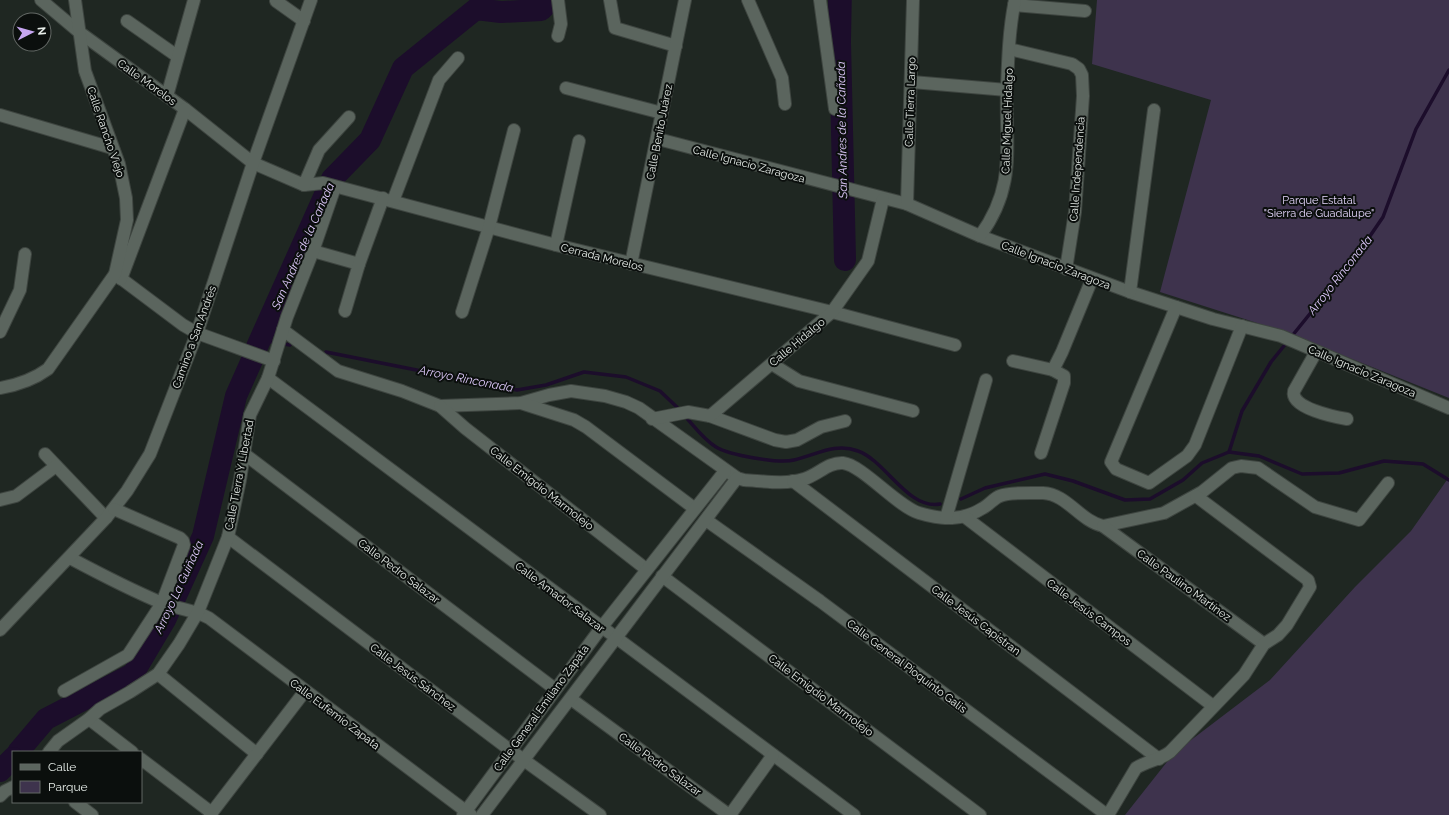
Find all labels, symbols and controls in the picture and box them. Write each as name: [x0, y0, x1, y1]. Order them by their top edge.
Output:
north arrow: [12, 12, 52, 52]
text: N: [35, 26, 48, 36]
street label: Calle Tierra Largo: [902, 56, 919, 147]
street label: Calle Morelos: [115, 57, 179, 108]
water label: San Andres de la Cañada: [834, 61, 850, 200]
street label: Calle Miguel Hidalgo: [999, 67, 1016, 174]
street label: Calle Benito Juárez: [644, 83, 675, 181]
street label: Calle Rancho Viejo: [84, 85, 127, 180]
street label: Calle Independencia: [1067, 116, 1088, 222]
street label: Calle Ignacio Zaragoza: [691, 143, 806, 186]
water label: San Andres de la Cañada: [268, 180, 337, 313]
park label: Parque Estatal "Sierra de Guadalupe": [1264, 194, 1374, 220]
water label: Arroyo Rinconada: [1304, 233, 1375, 318]
street label: Calle Ignacio Zaragoza: [999, 239, 1112, 292]
street label: Cerrada Morelos: [559, 241, 644, 274]
street label: Camino a San Andrés: [170, 284, 219, 390]
street label: Calle Hidalgo: [767, 315, 828, 369]
street label: Calle Ignacio Zaragoza: [1306, 343, 1418, 400]
water label: Arroyo Rinconada: [416, 363, 515, 395]
street label: Calle Tierra Y Libertad: [222, 419, 257, 531]
street label: Calle Emigdio Marmolejo: [487, 444, 596, 533]
street label: Calle Pedro Salazar: [355, 536, 442, 606]
water label: Arroyo La Guiñada: [151, 538, 207, 636]
street label: Calle Paulino Martínez: [1134, 547, 1234, 624]
street label: Calle Amador Salazar: [512, 559, 607, 635]
street label: Calle Jesús Campos: [1044, 576, 1134, 648]
street label: Calle Jesús Capistran: [929, 583, 1023, 658]
street label: Calle General Pioquinto Galis: [844, 617, 969, 716]
street label: Calle Jesús Sánchez: [367, 641, 458, 714]
street label: Calle General Emiliano Zapata: [491, 643, 592, 774]
street label: Calle Emigdio Marmolejo: [766, 652, 876, 739]
street label: Calle Eufemio Zapata: [287, 676, 382, 752]
street label: Calle Pedro Salazar: [616, 730, 704, 799]
legend: [12, 751, 142, 803]
text: Calle: [48, 760, 76, 774]
text: Parque: [48, 780, 88, 794]

